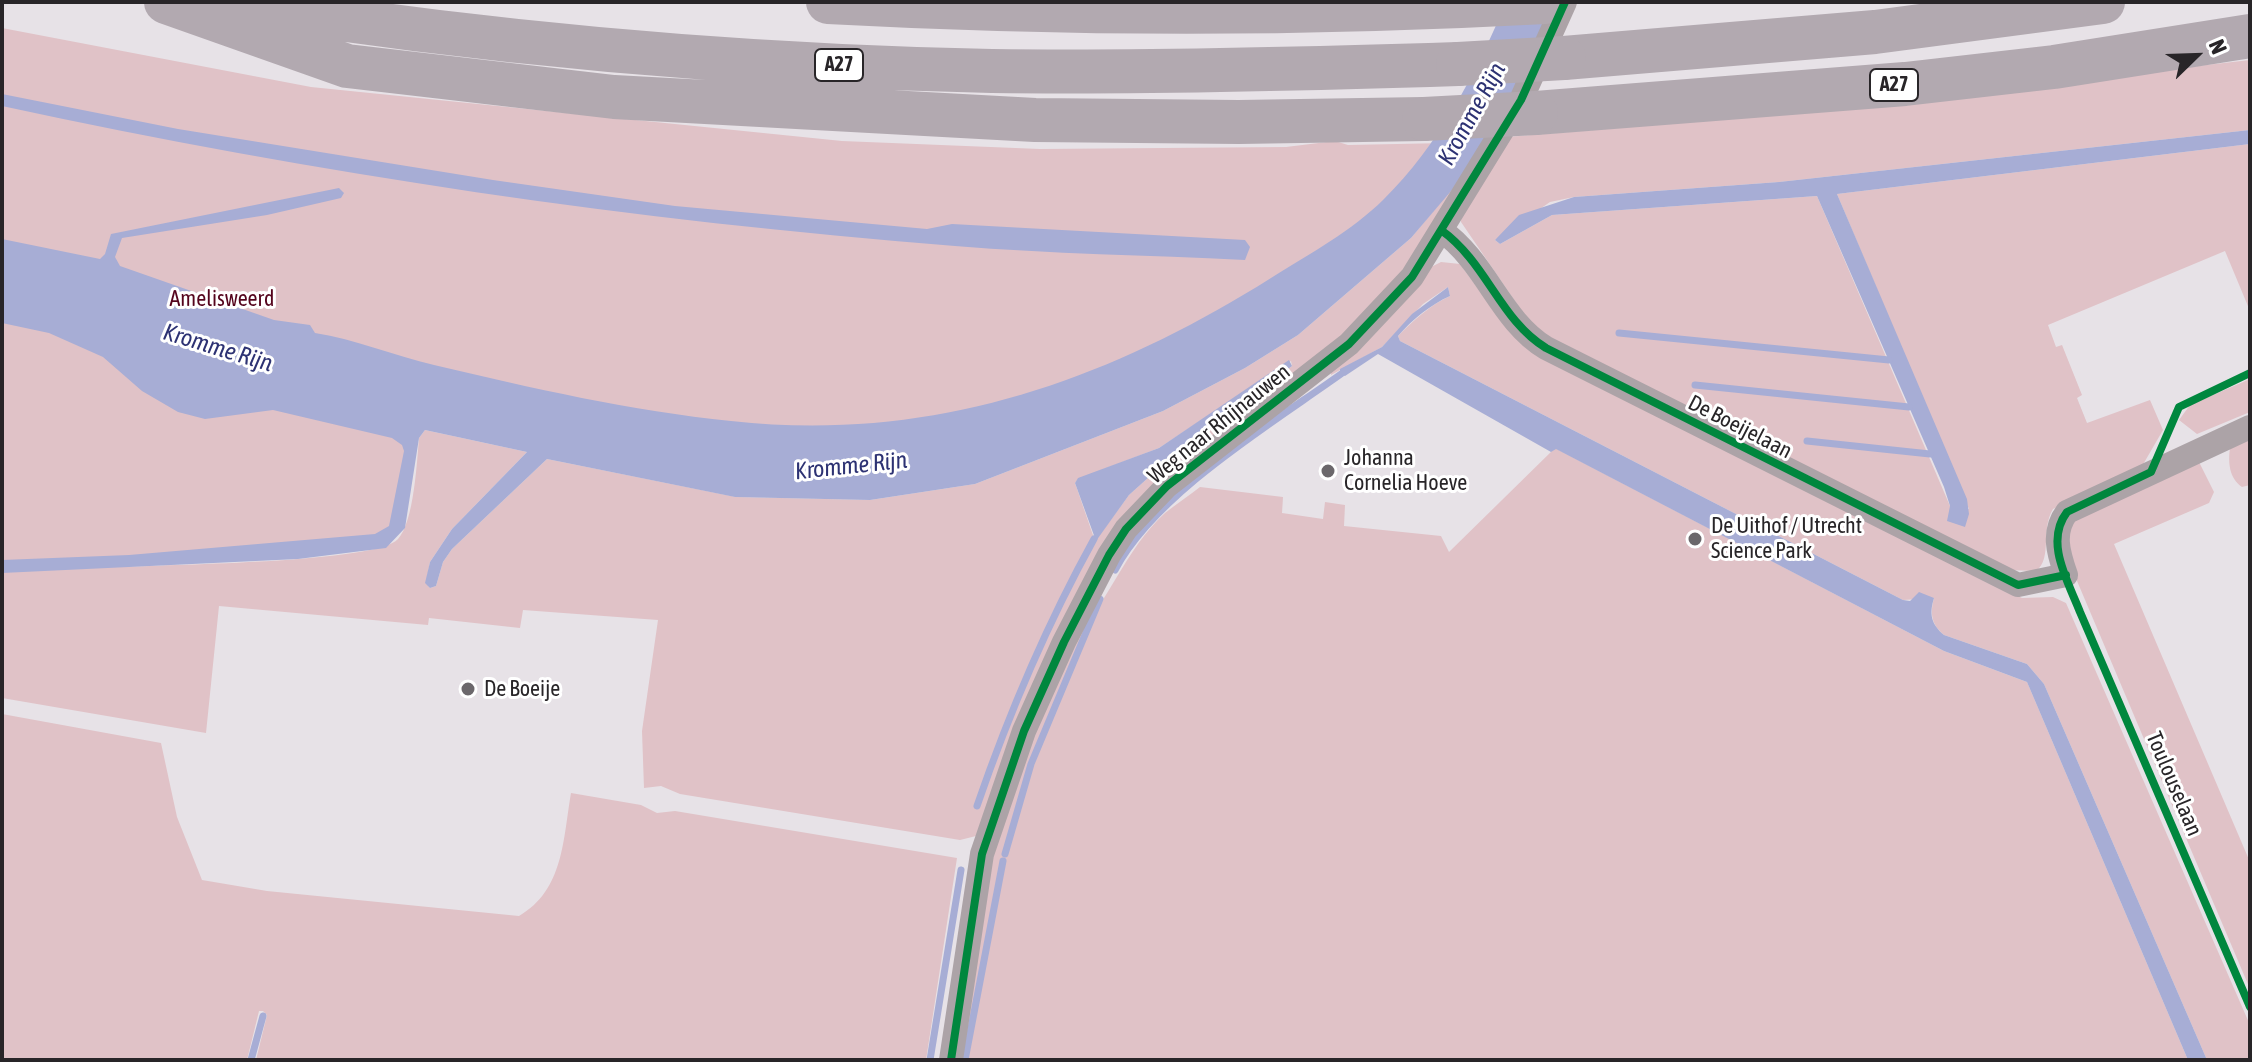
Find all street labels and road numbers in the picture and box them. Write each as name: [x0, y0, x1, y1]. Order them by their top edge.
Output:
road number: A27: [815, 49, 863, 81]
road number: A27: [1870, 69, 1918, 101]
street label: Weg naar Rhijnauwen: [1143, 359, 1295, 489]
street label: De Boeijelaan: [1684, 390, 1796, 464]
street label: Toulouselaan: [2140, 728, 2208, 840]

